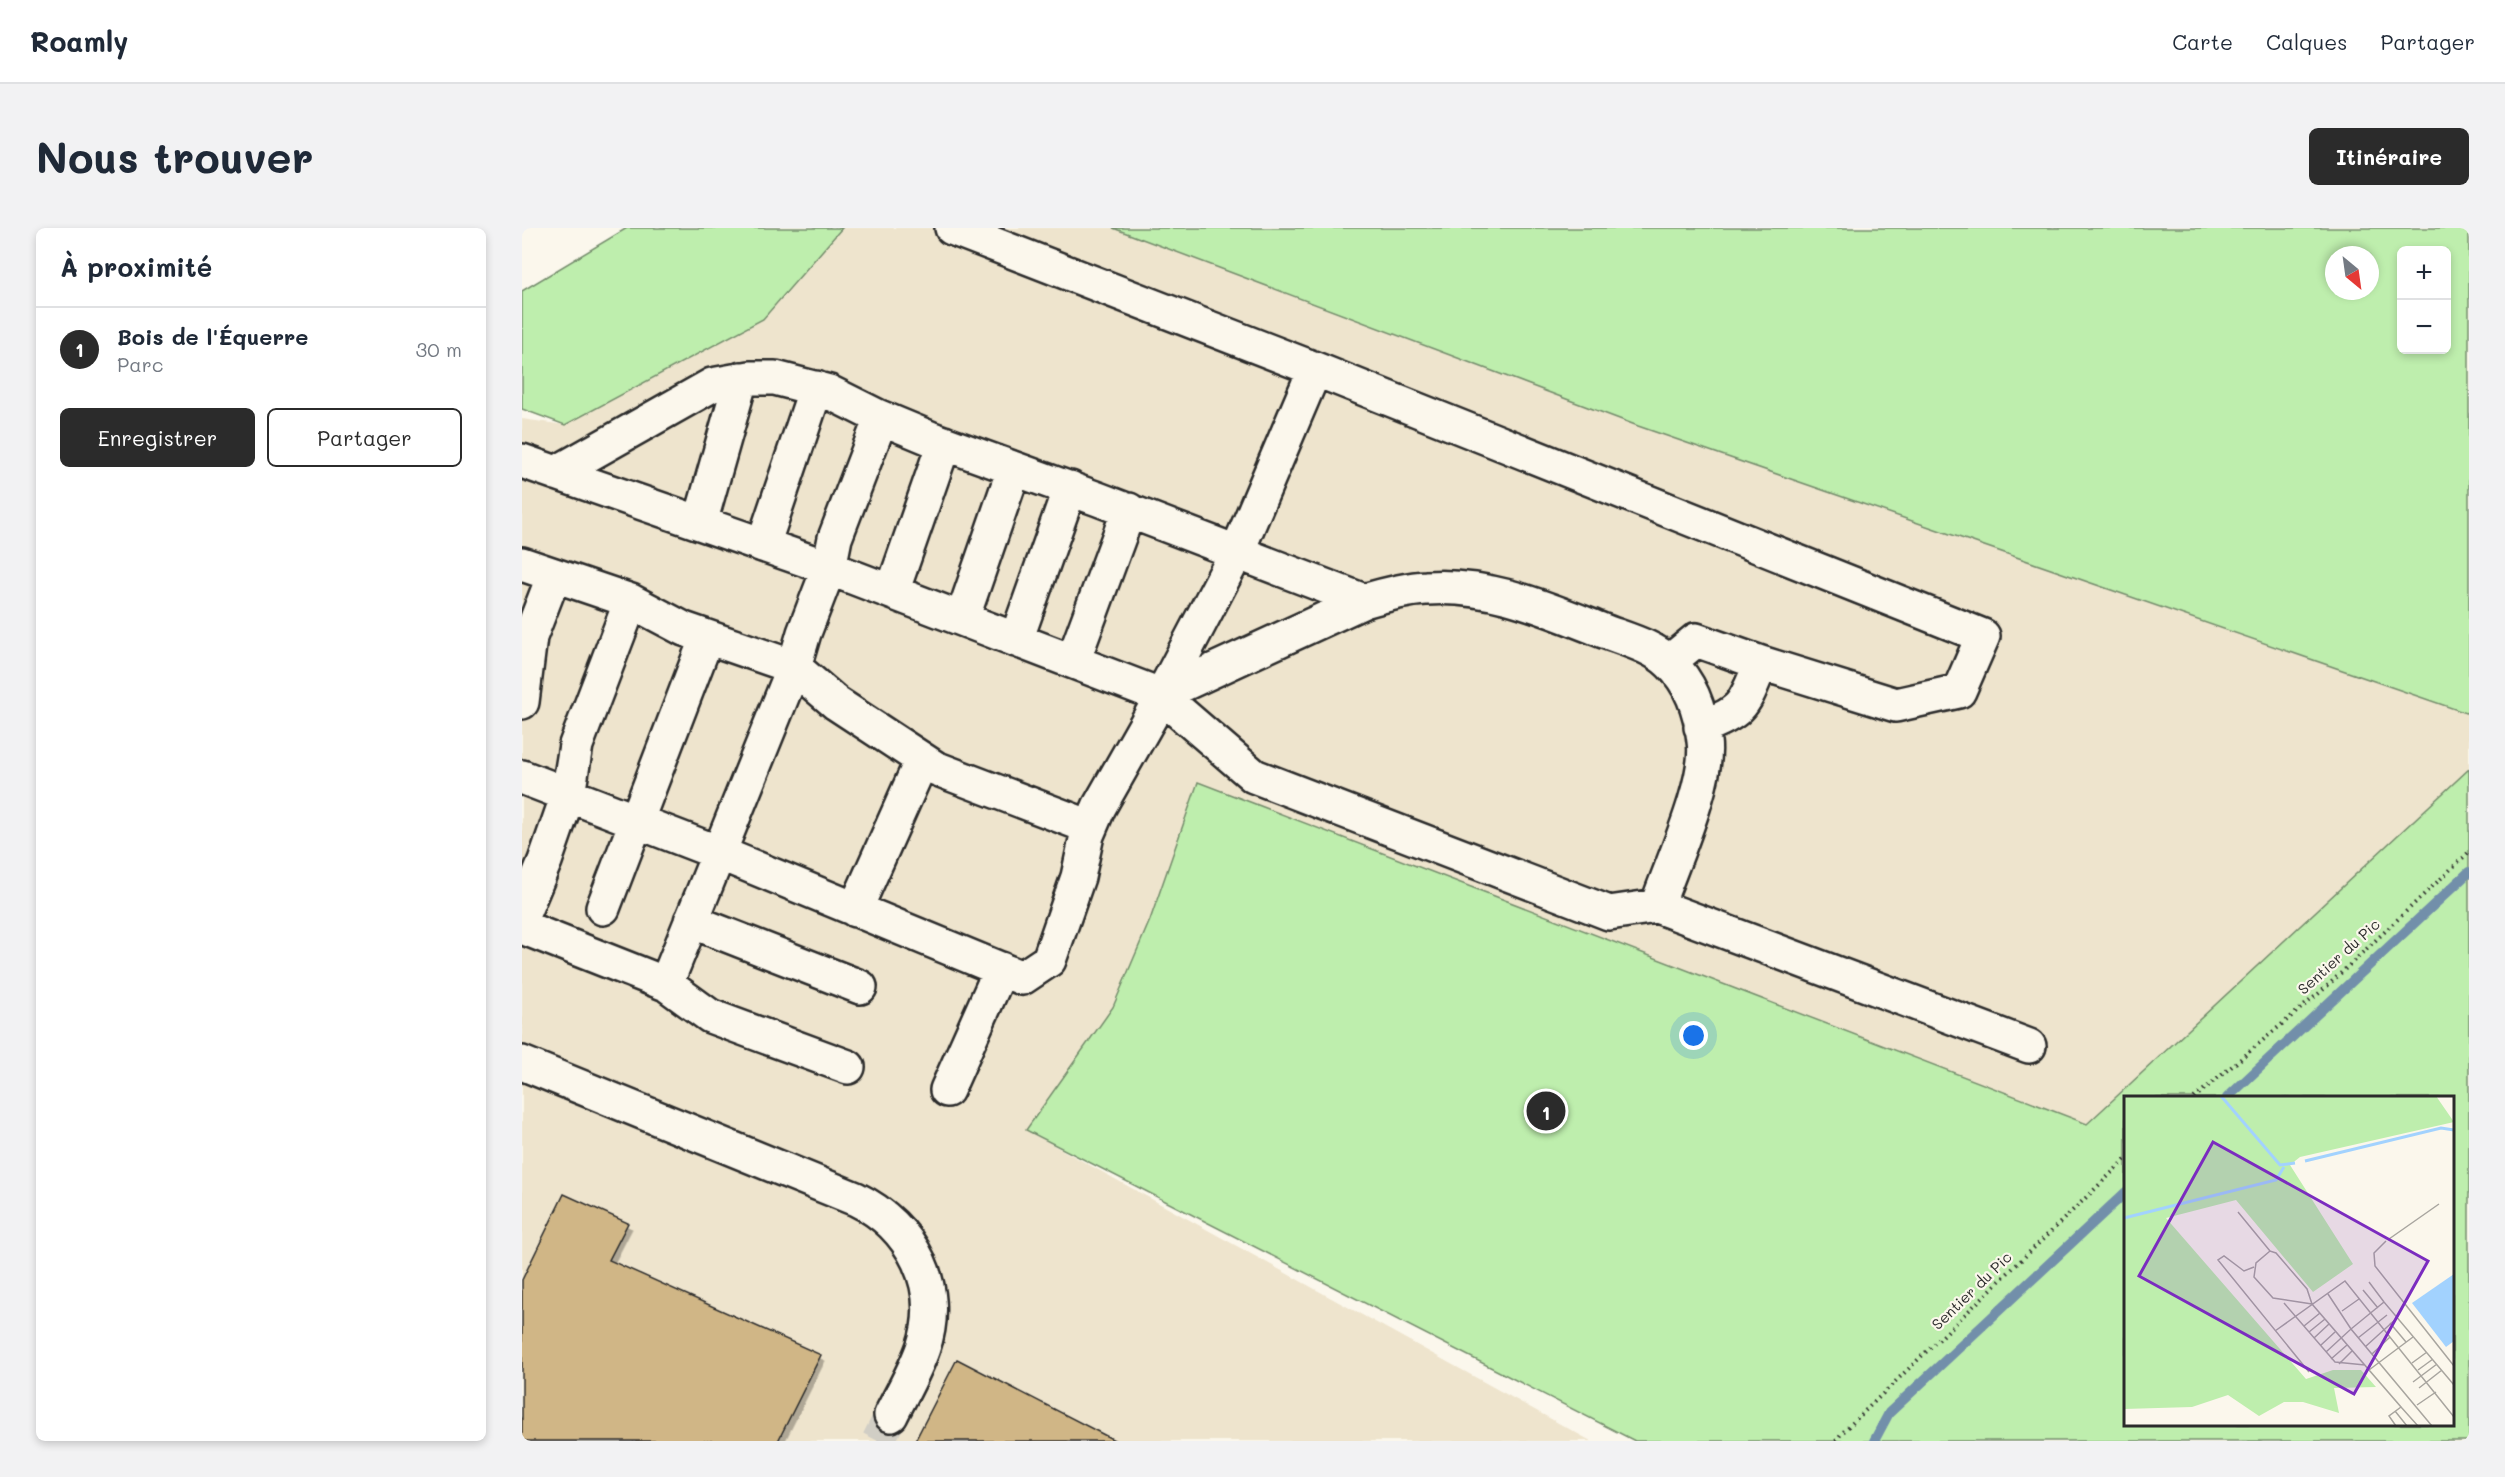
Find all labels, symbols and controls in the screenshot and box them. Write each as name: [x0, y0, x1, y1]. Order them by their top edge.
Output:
text: Roamly: [30, 23, 129, 59]
text: Carte: [2172, 28, 2233, 55]
text: Calques: [2266, 28, 2348, 55]
text: Partager: [2381, 28, 2475, 55]
button: Itinéraire: [2309, 128, 2469, 185]
text: Nous trouver: [36, 129, 314, 184]
north arrow: [2325, 246, 2379, 300]
map controls: [2397, 246, 2451, 354]
button: +: [2397, 246, 2451, 300]
text: À proximité: [60, 250, 212, 284]
button: −: [2397, 300, 2451, 354]
text: Bois de l'Équerre: [117, 322, 308, 351]
text: 1: [75, 336, 84, 362]
text: 30 m: [416, 336, 462, 362]
text: Parc: [117, 351, 163, 377]
button: Enregistrer: [60, 408, 255, 467]
button: Partager: [267, 408, 462, 467]
street label: Sentier du Pic: [2293, 914, 2384, 998]
your location: [1679, 1021, 1708, 1050]
pin: 1: [1526, 1088, 1566, 1134]
inset map: [2124, 1096, 2454, 1426]
street label: Sentier du Pic: [1927, 1247, 2016, 1334]

